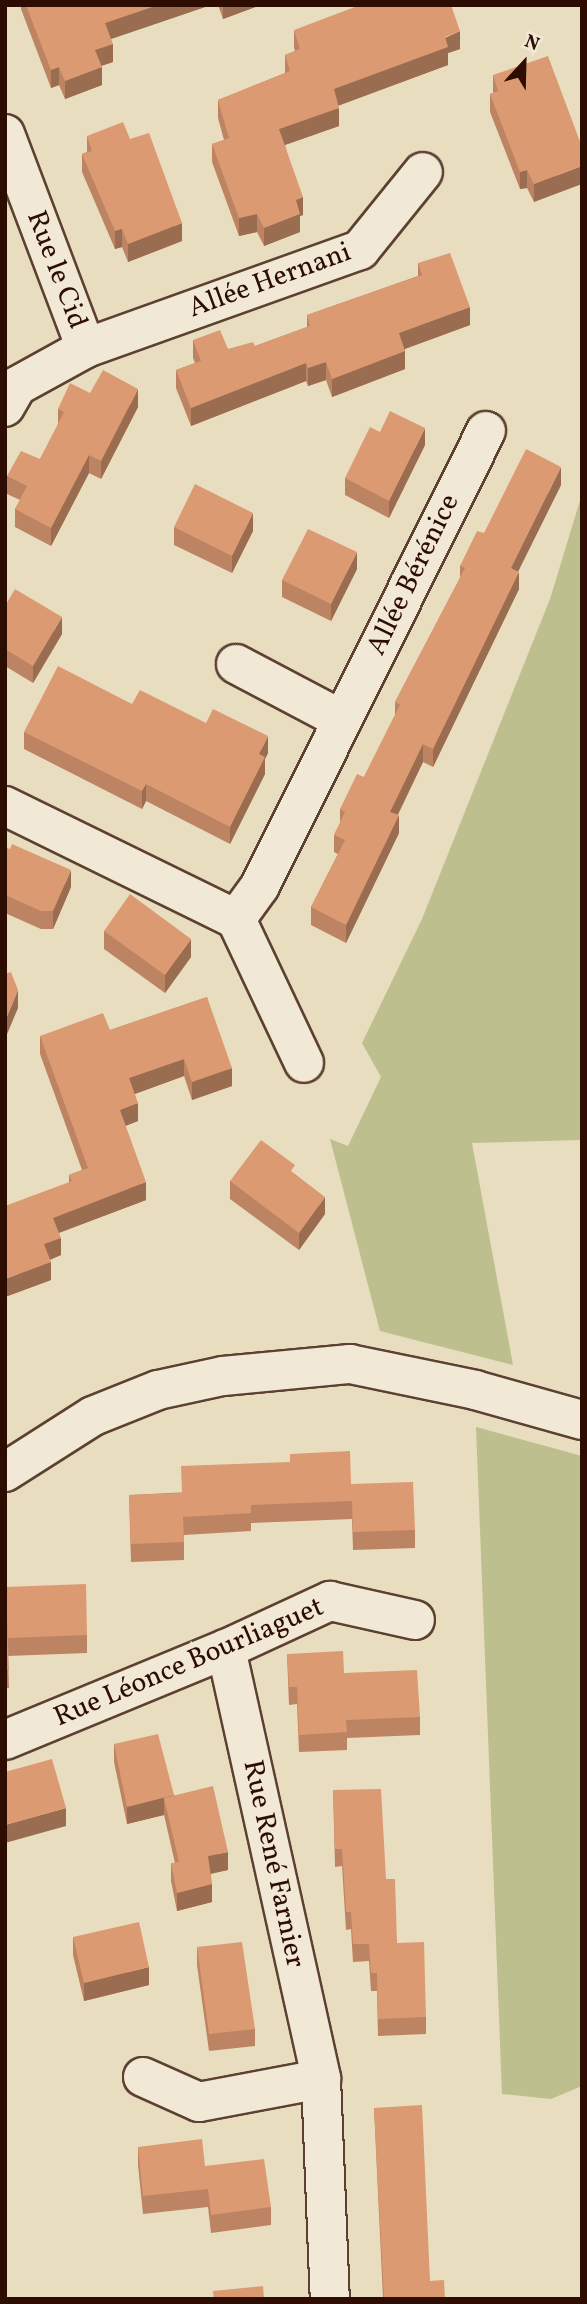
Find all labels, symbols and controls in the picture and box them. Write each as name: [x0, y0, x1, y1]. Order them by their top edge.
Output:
north arrow: [489, 28, 559, 98]
text: N: [521, 29, 543, 58]
street label: Rue le Cid: [18, 206, 94, 334]
street label: Allée Hernani: [184, 236, 356, 326]
street label: Allée Bérénice: [360, 489, 468, 661]
street label: Rue Léonce Bourliaguet: [49, 1591, 329, 1735]
street label: Rue René Farnier: [235, 1757, 311, 1971]

